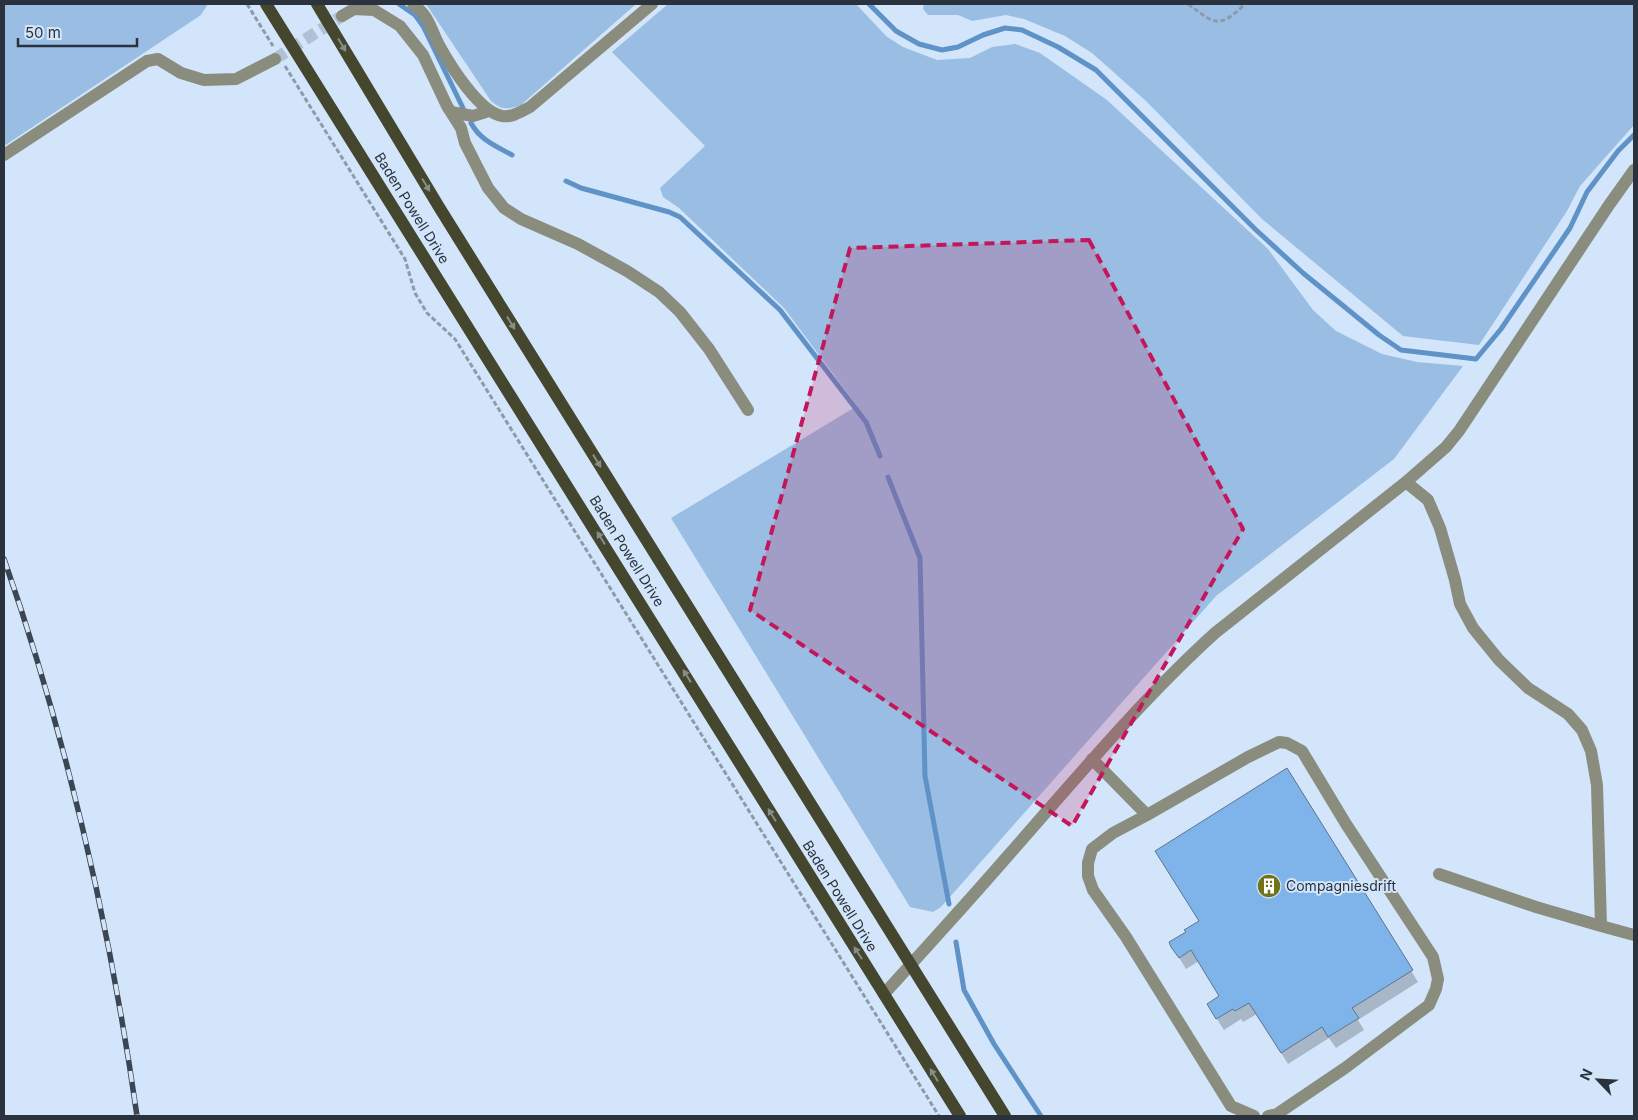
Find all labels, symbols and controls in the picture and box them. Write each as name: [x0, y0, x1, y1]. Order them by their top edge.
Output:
scale bar: [18, 15, 136, 47]
text: 50 m: [25, 23, 61, 42]
one-way arrow: [337, 39, 346, 52]
street label: Baden Powell Drive: [371, 149, 453, 266]
one-way arrow: [421, 178, 430, 191]
one-way arrow: [507, 316, 516, 329]
one-way arrow: [593, 454, 602, 467]
street label: Baden Powell Drive: [586, 492, 668, 609]
one-way arrow: [596, 532, 606, 545]
one-way arrow: [682, 670, 691, 683]
one-way arrow: [767, 808, 776, 822]
street label: Baden Powell Drive: [799, 837, 881, 954]
building icon: Compagniesdrift: [1256, 873, 1282, 899]
place label: Compagniesdrift: [1286, 877, 1396, 894]
one-way arrow: [853, 946, 863, 959]
north arrow: [1573, 1055, 1623, 1105]
text: N: [1576, 1066, 1596, 1083]
one-way arrow: [930, 1068, 939, 1081]

